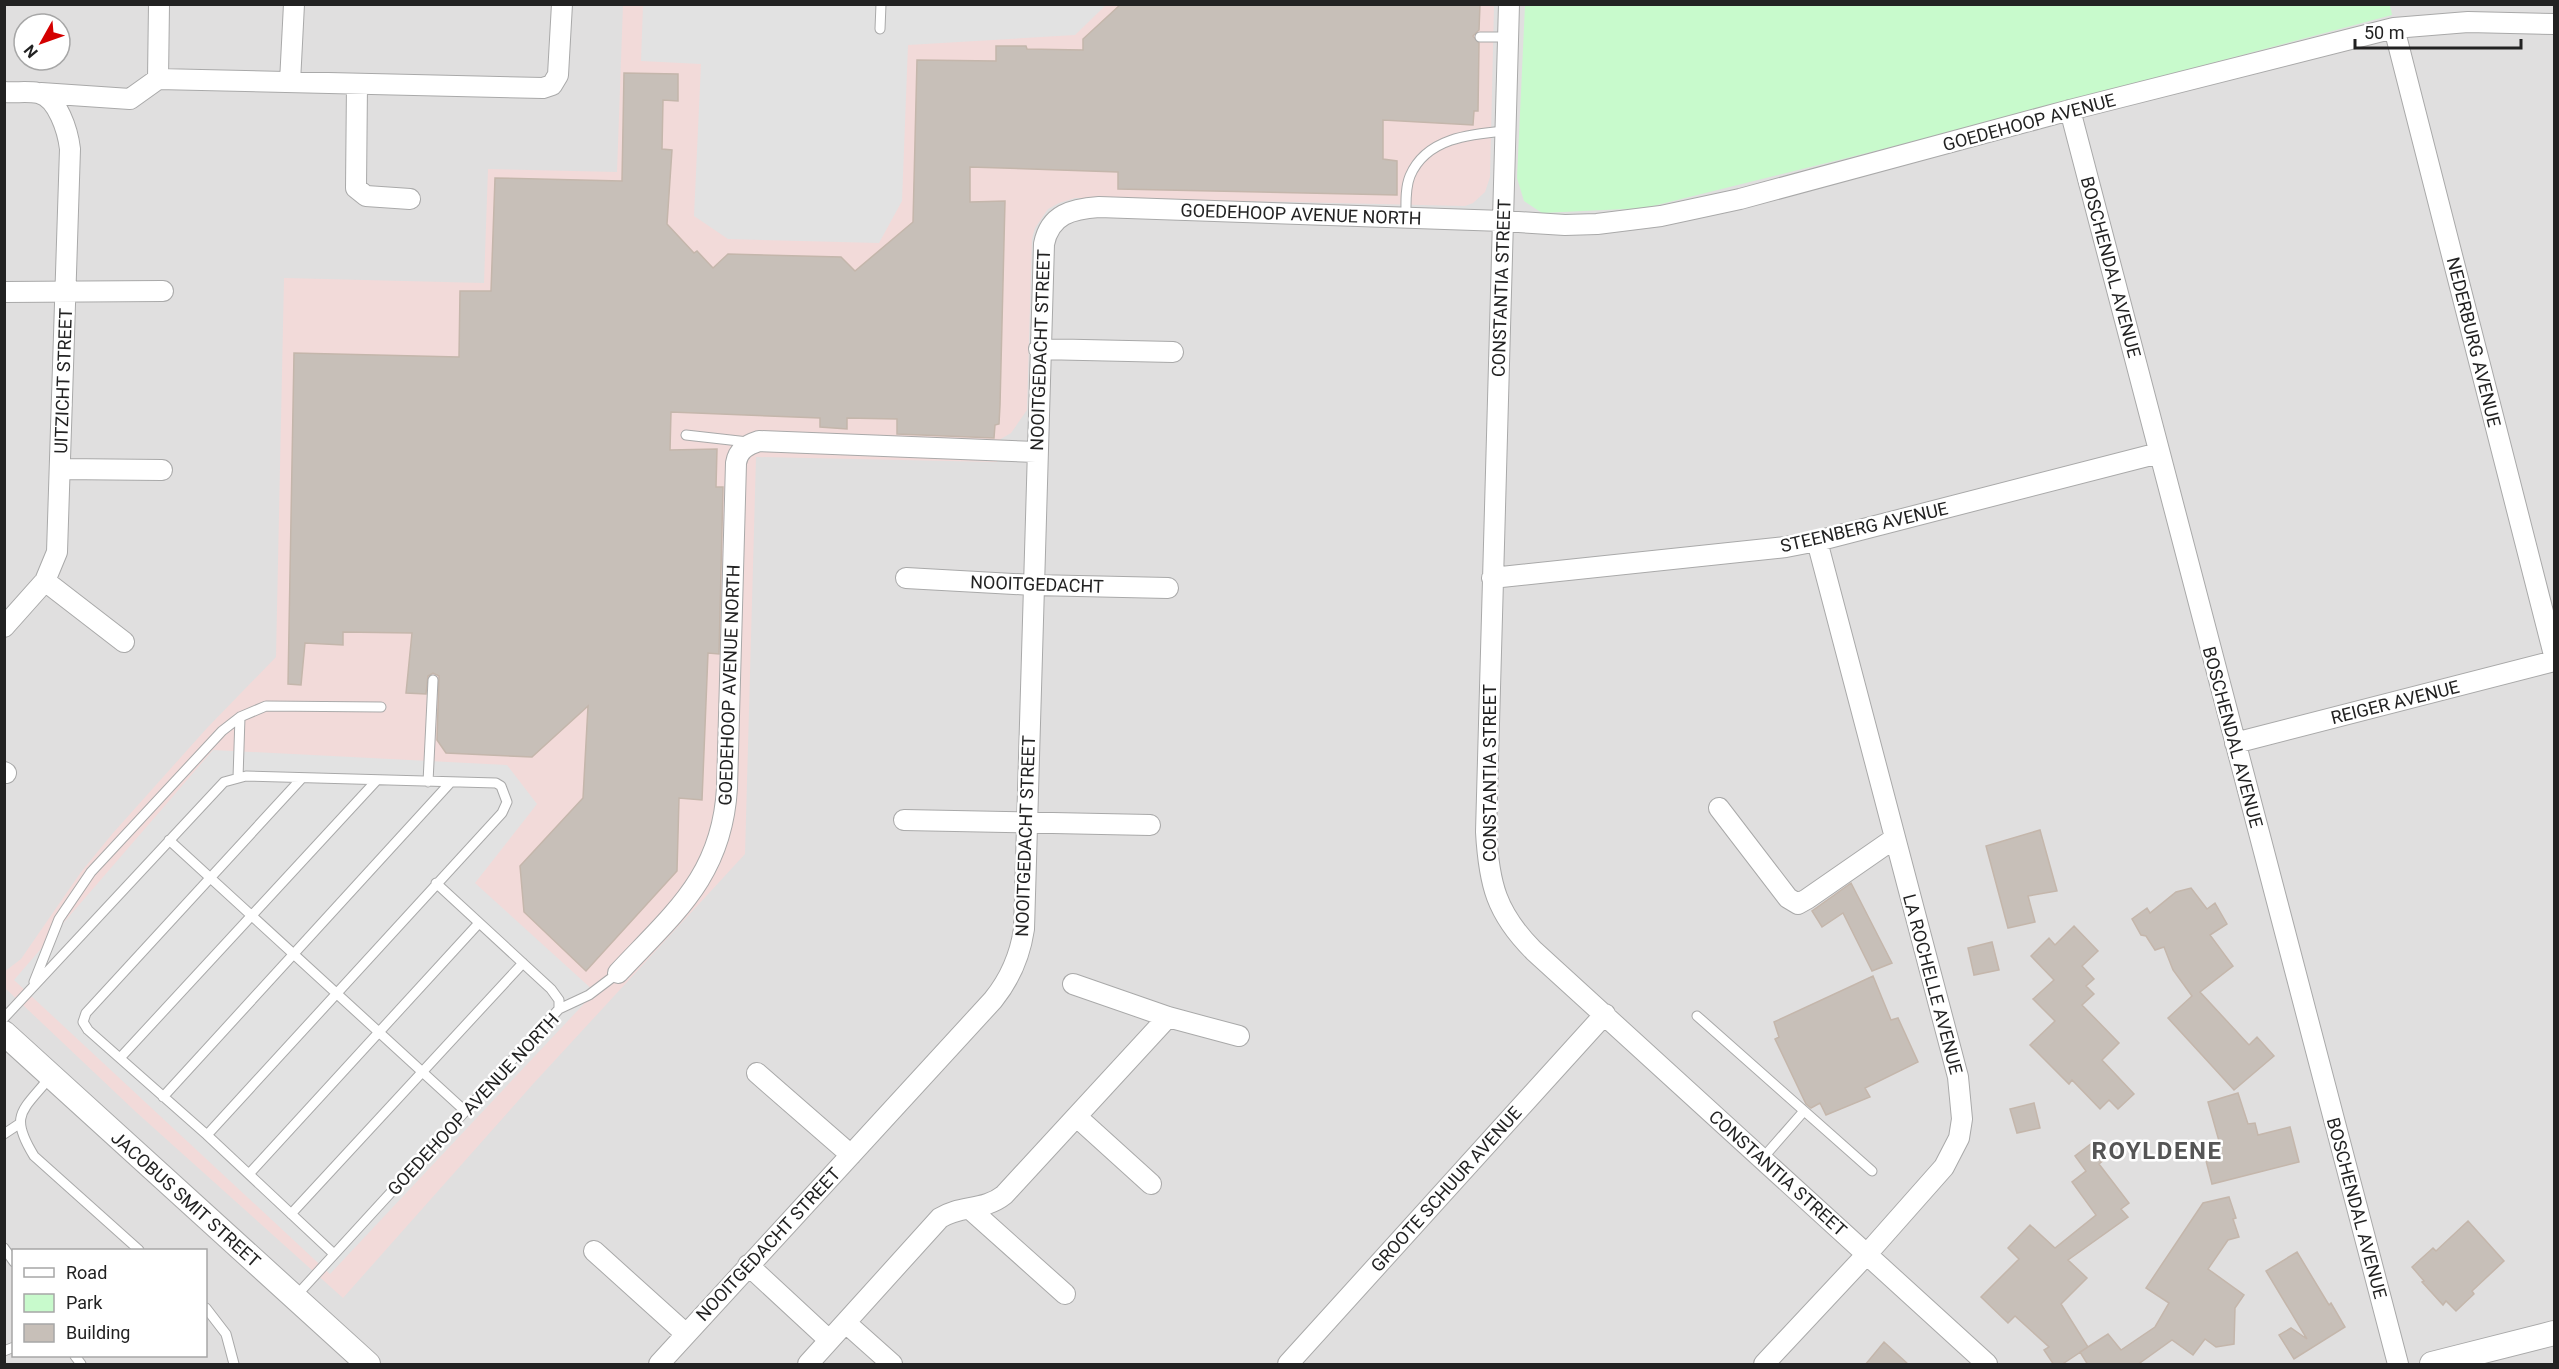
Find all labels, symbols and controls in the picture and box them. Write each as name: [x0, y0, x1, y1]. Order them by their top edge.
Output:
north arrow: [12, 12, 72, 72]
scale bar: [2355, 12, 2522, 50]
text: 50 m: [2364, 22, 2404, 43]
text: N: [20, 41, 42, 62]
street label: GOEDEHOOP AVENUE: [1940, 89, 2118, 155]
street label: BOSCHENDAL AVENUE: [2077, 174, 2145, 360]
street label: CONSTANTIA STREET: [1487, 198, 1515, 377]
street label: GOEDEHOOP AVENUE NORTH: [1180, 199, 1422, 229]
street label: NOOITGEDACHT STREET: [1026, 249, 1054, 451]
street label: NEDERBURG AVENUE: [2443, 255, 2505, 429]
street label: UITZICHT STREET: [50, 308, 76, 454]
street label: STEENBERG AVENUE: [1778, 497, 1950, 557]
street label: GOEDEHOOP AVENUE NORTH: [714, 564, 744, 806]
street label: NOOITGEDACHT: [970, 571, 1104, 597]
street label: BOSCHENDAL AVENUE: [2199, 644, 2267, 830]
street label: REIGER AVENUE: [2329, 676, 2461, 728]
street label: CONSTANTIA STREET: [1479, 684, 1500, 862]
street label: NOOITGEDACHT STREET: [1011, 735, 1039, 937]
street label: LA ROCHELLE AVENUE: [1899, 892, 1967, 1076]
street label: GOEDEHOOP AVENUE NORTH: [383, 1009, 563, 1199]
street label: GROOTE SCHUUR AVENUE: [1366, 1102, 1526, 1276]
street label: CONSTANTIA STREET: [1705, 1106, 1851, 1240]
street label: BOSCHENDAL AVENUE: [2323, 1115, 2391, 1301]
street label: JACOBUS SMIT STREET: [107, 1127, 265, 1272]
district label: ROYLDENE: [2092, 1137, 2222, 1165]
street label: NOOITGEDACHT STREET: [692, 1163, 845, 1325]
legend: [12, 1249, 207, 1357]
text: Road: [66, 1262, 107, 1283]
text: Park: [66, 1292, 103, 1313]
text: Building: [66, 1322, 130, 1343]

